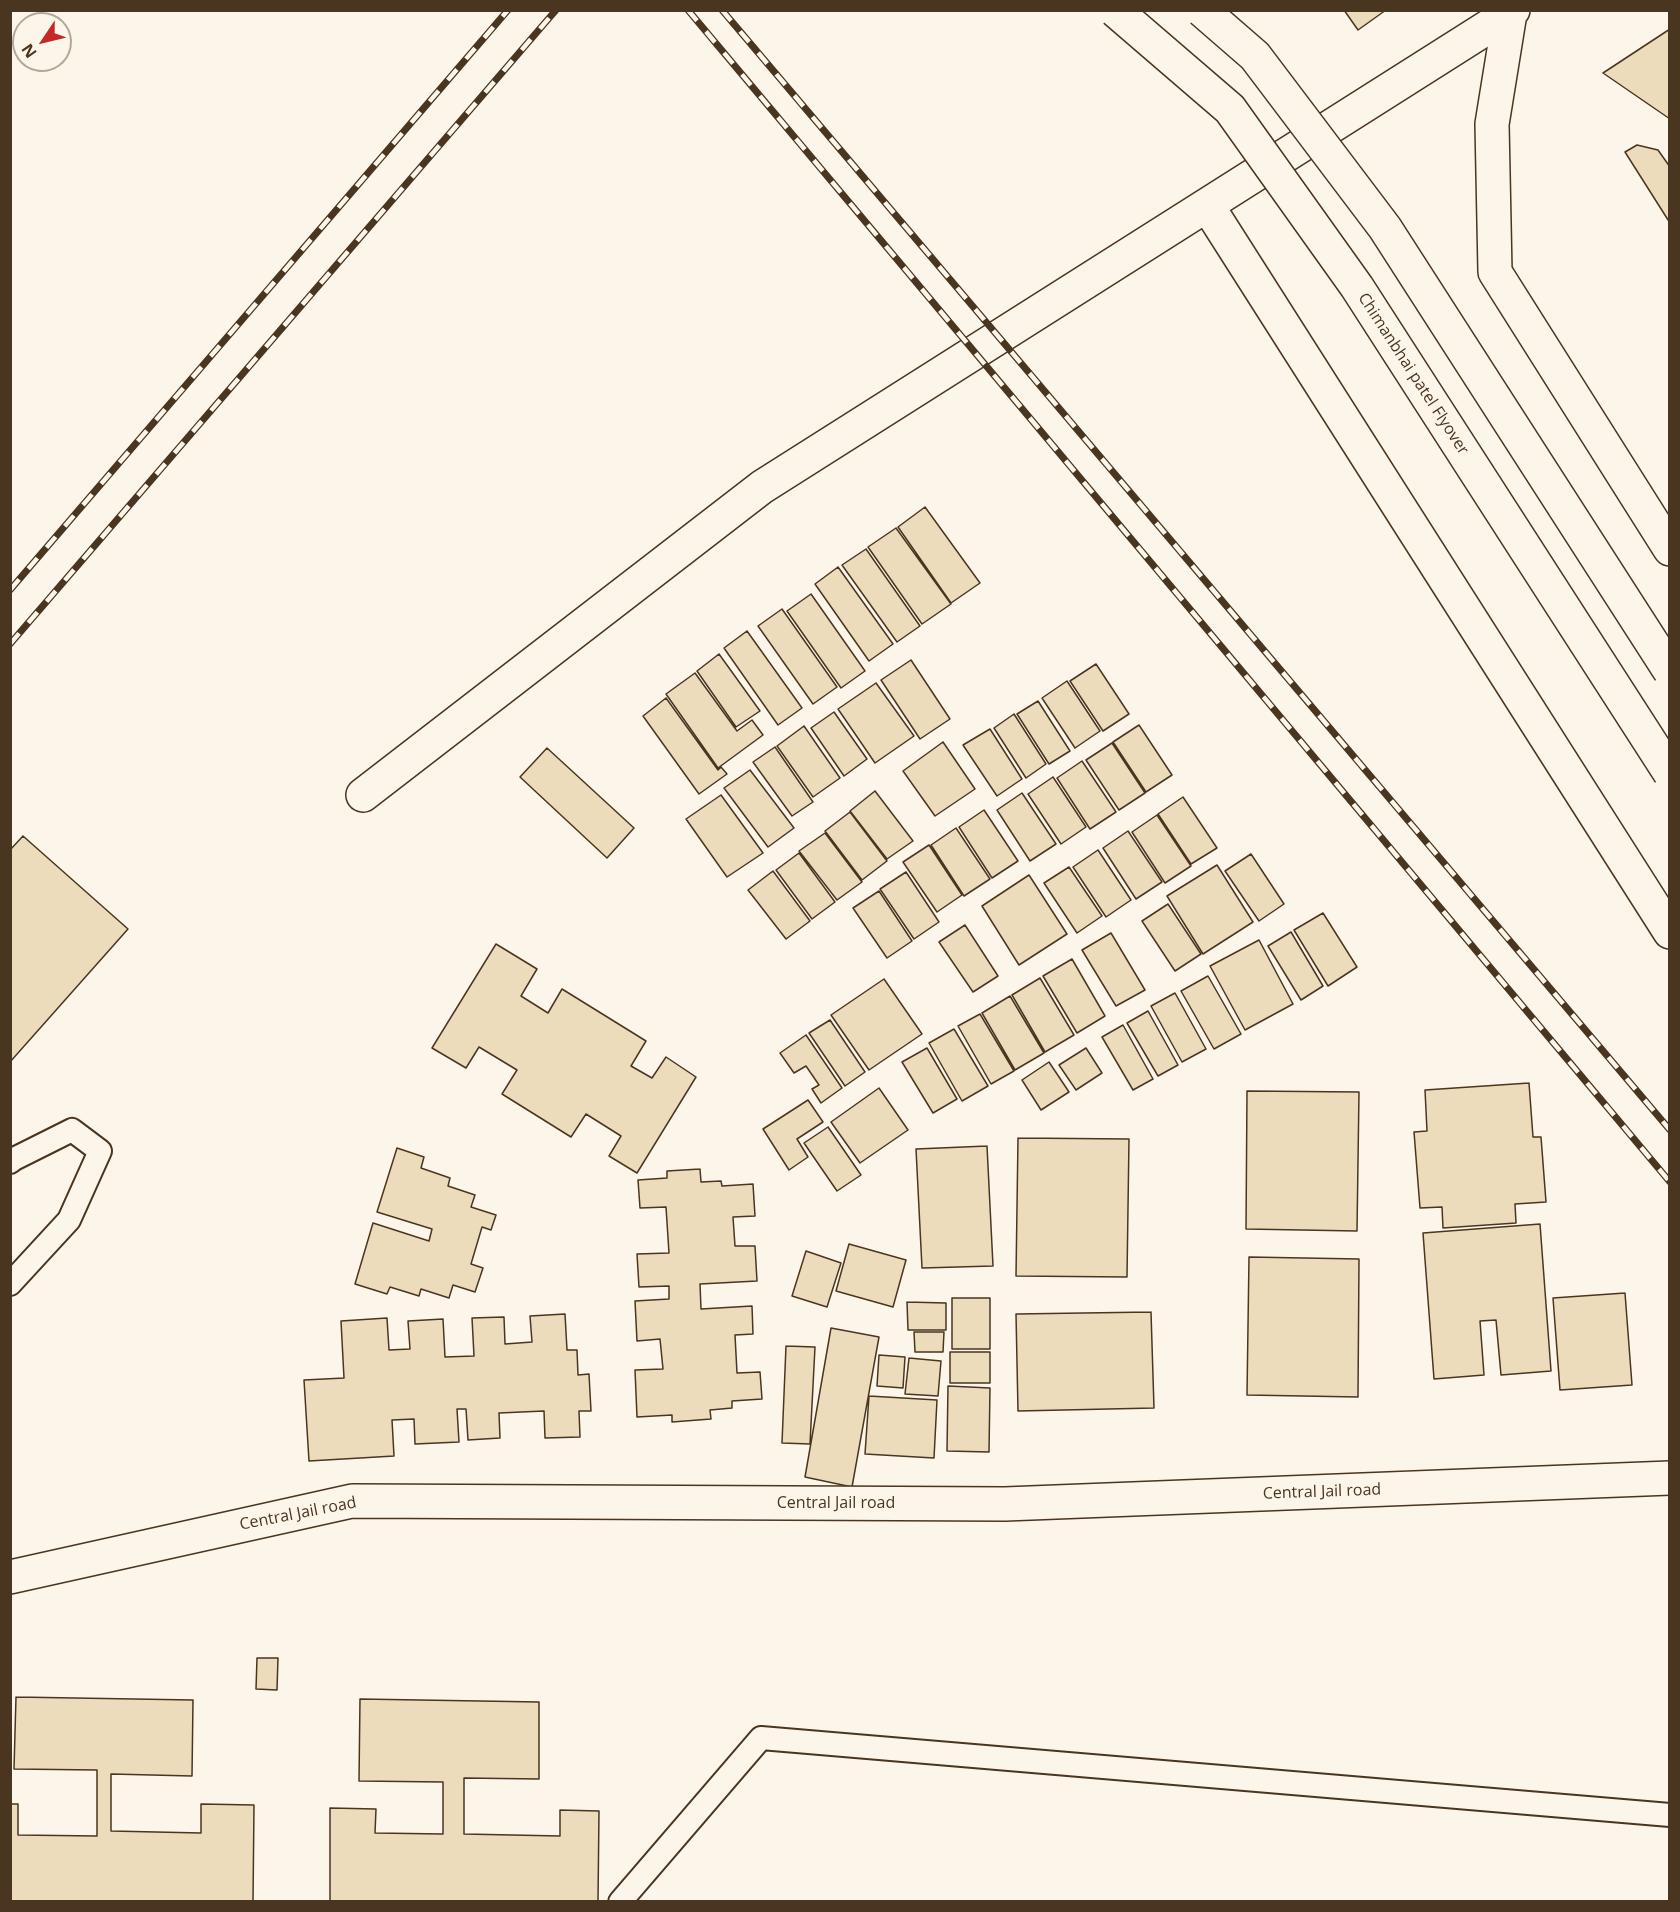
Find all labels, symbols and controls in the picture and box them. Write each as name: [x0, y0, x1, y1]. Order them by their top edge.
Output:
north arrow: [12, 12, 72, 72]
text: N: [16, 40, 42, 63]
street label: Chimanbhai patel Flyover: [1353, 289, 1473, 459]
street label: Central Jail road: [1262, 1480, 1382, 1504]
street label: Central Jail road: [238, 1493, 358, 1535]
street label: Central Jail road: [777, 1493, 895, 1513]

